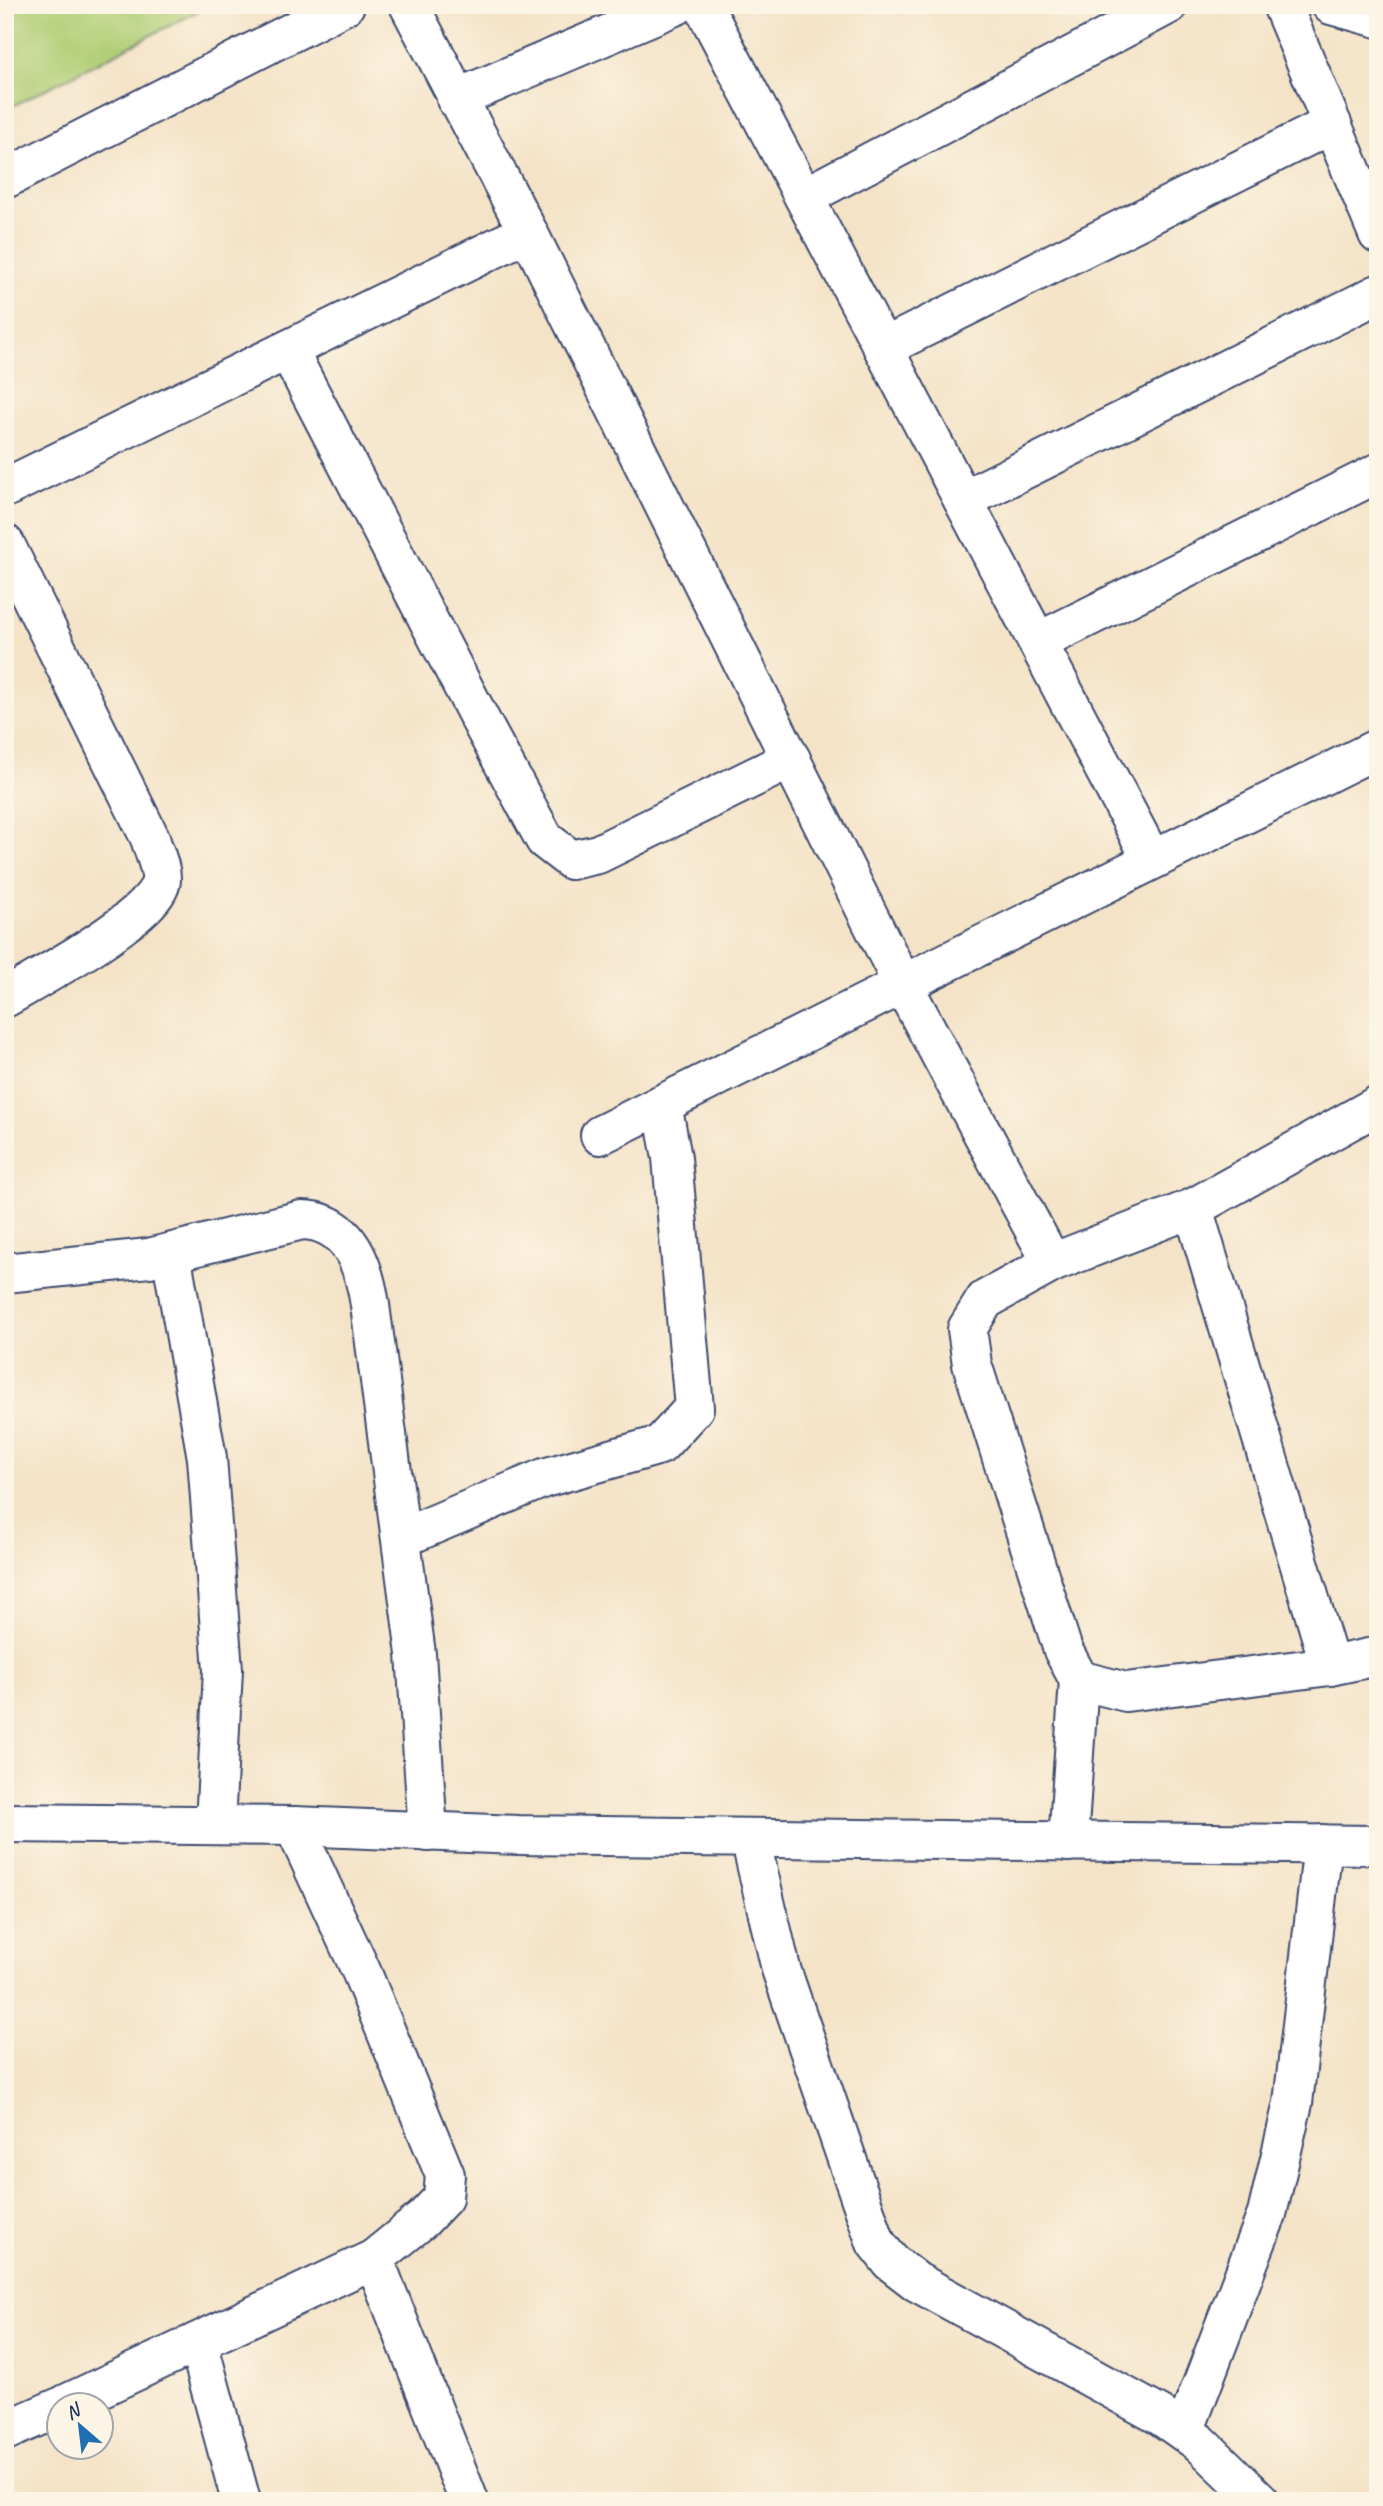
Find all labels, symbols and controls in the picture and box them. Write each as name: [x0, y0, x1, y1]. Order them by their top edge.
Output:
north arrow: [46, 2390, 116, 2460]
text: N: [62, 2397, 86, 2425]

